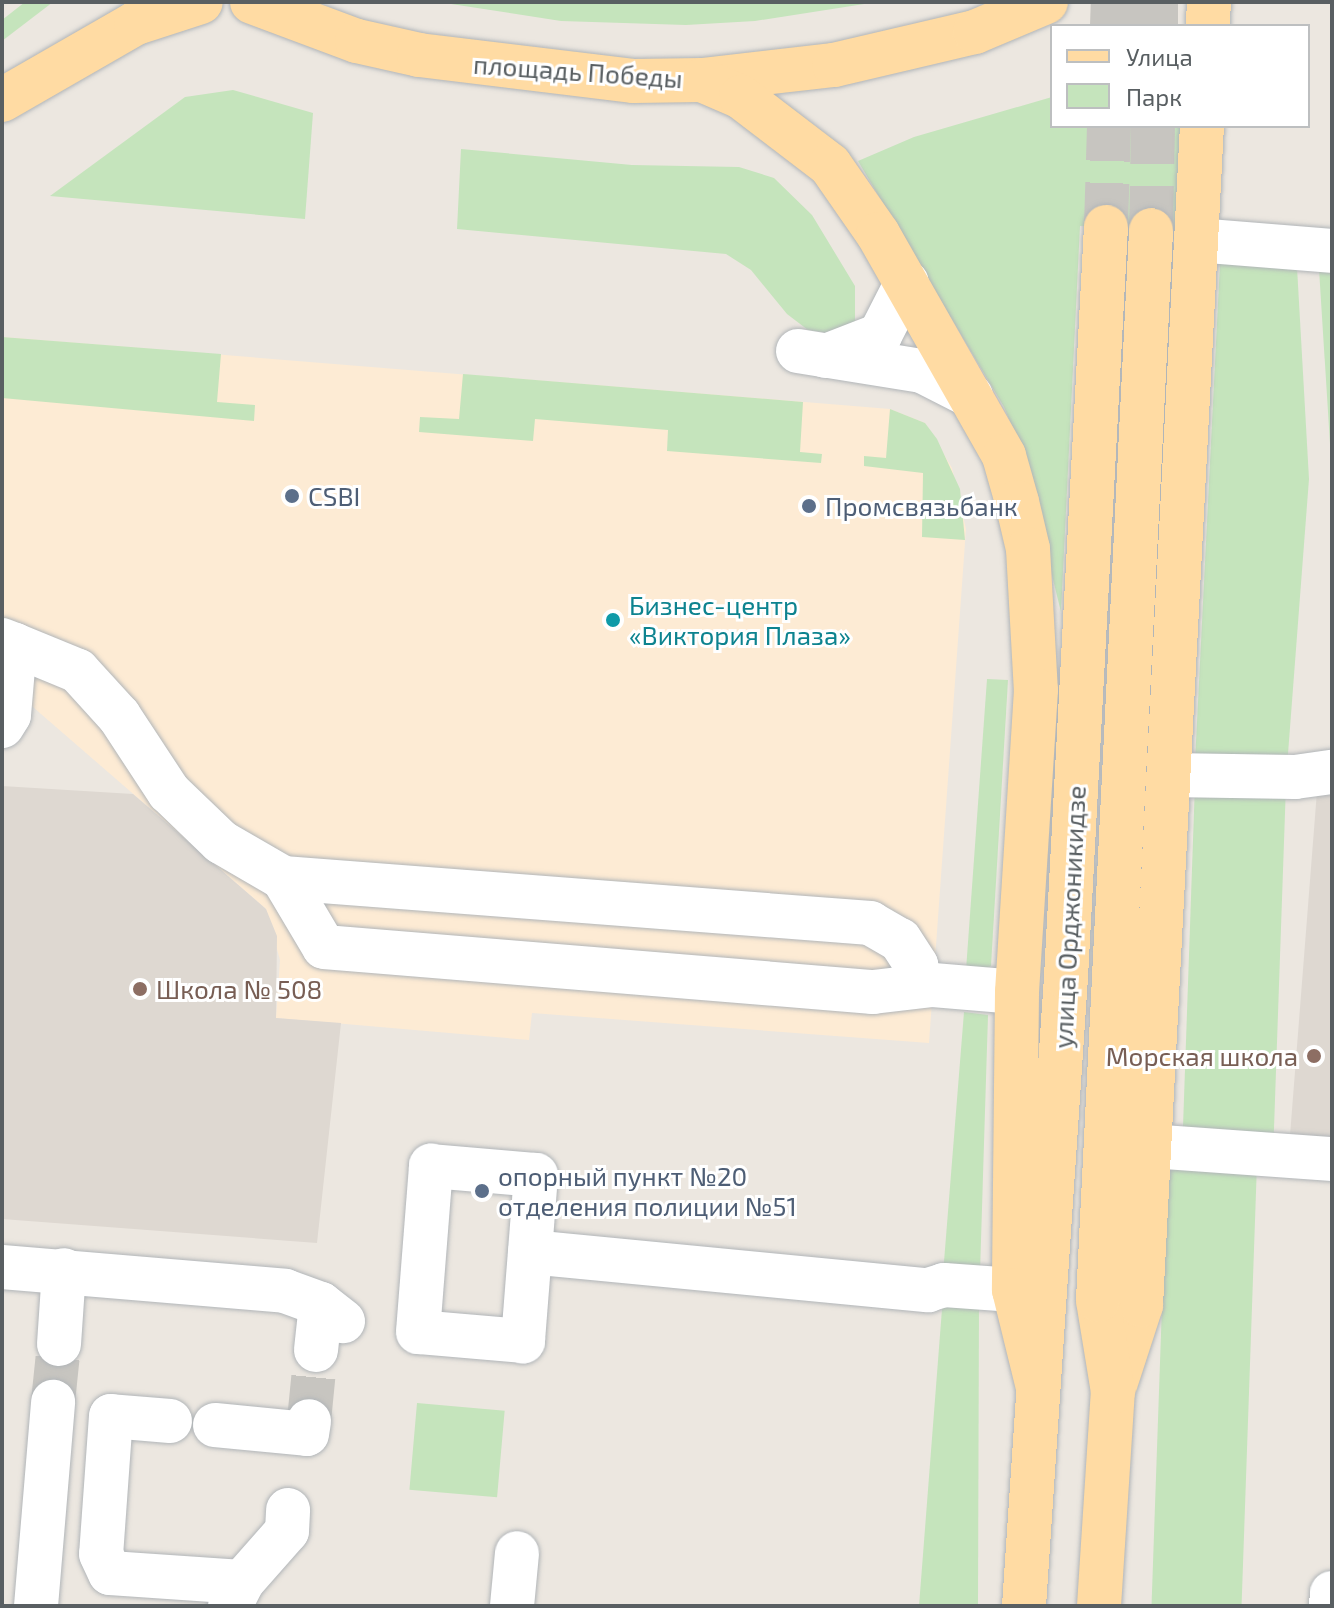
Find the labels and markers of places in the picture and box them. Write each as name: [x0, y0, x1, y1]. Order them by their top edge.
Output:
place label: CSBI: [308, 480, 360, 512]
marker: CSBI: [283, 487, 301, 505]
place label: Промсвязьбанк: [825, 490, 1018, 522]
marker: Промсвязьбанк: [800, 497, 818, 515]
place label: Бизнес-центр «Виктория Плаза»: [629, 589, 851, 650]
marker: Бизнес-центр «Виктория Плаза»: [604, 611, 622, 629]
place label: Школа № 508: [156, 973, 322, 1005]
marker: Школа № 508: [131, 980, 149, 998]
place label: Морская школа: [1106, 1040, 1298, 1072]
marker: Морская школа: [1305, 1047, 1323, 1065]
place label: опорный пункт №20 отделения полиции №51: [498, 1160, 797, 1222]
marker: опорный пункт №20 отделения полиции №51: [473, 1182, 491, 1200]

